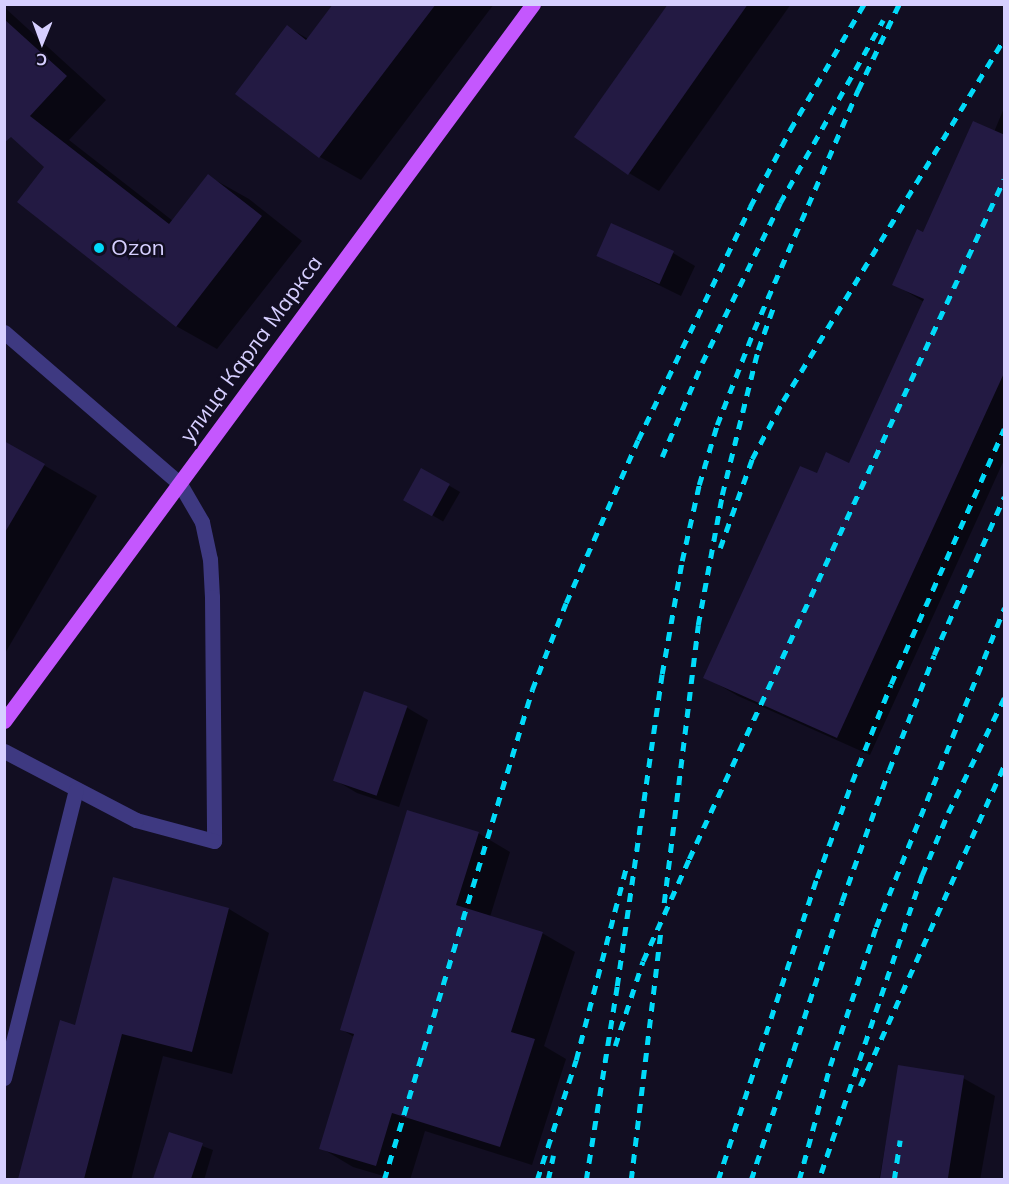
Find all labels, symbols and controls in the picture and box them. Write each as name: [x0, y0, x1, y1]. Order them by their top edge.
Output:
north arrow: [12, 12, 72, 72]
text: С: [36, 50, 47, 70]
place label: Ozon: [111, 235, 165, 261]
marker: Ozon: [92, 241, 106, 255]
street label: улица Карла Маркса: [174, 250, 328, 448]

